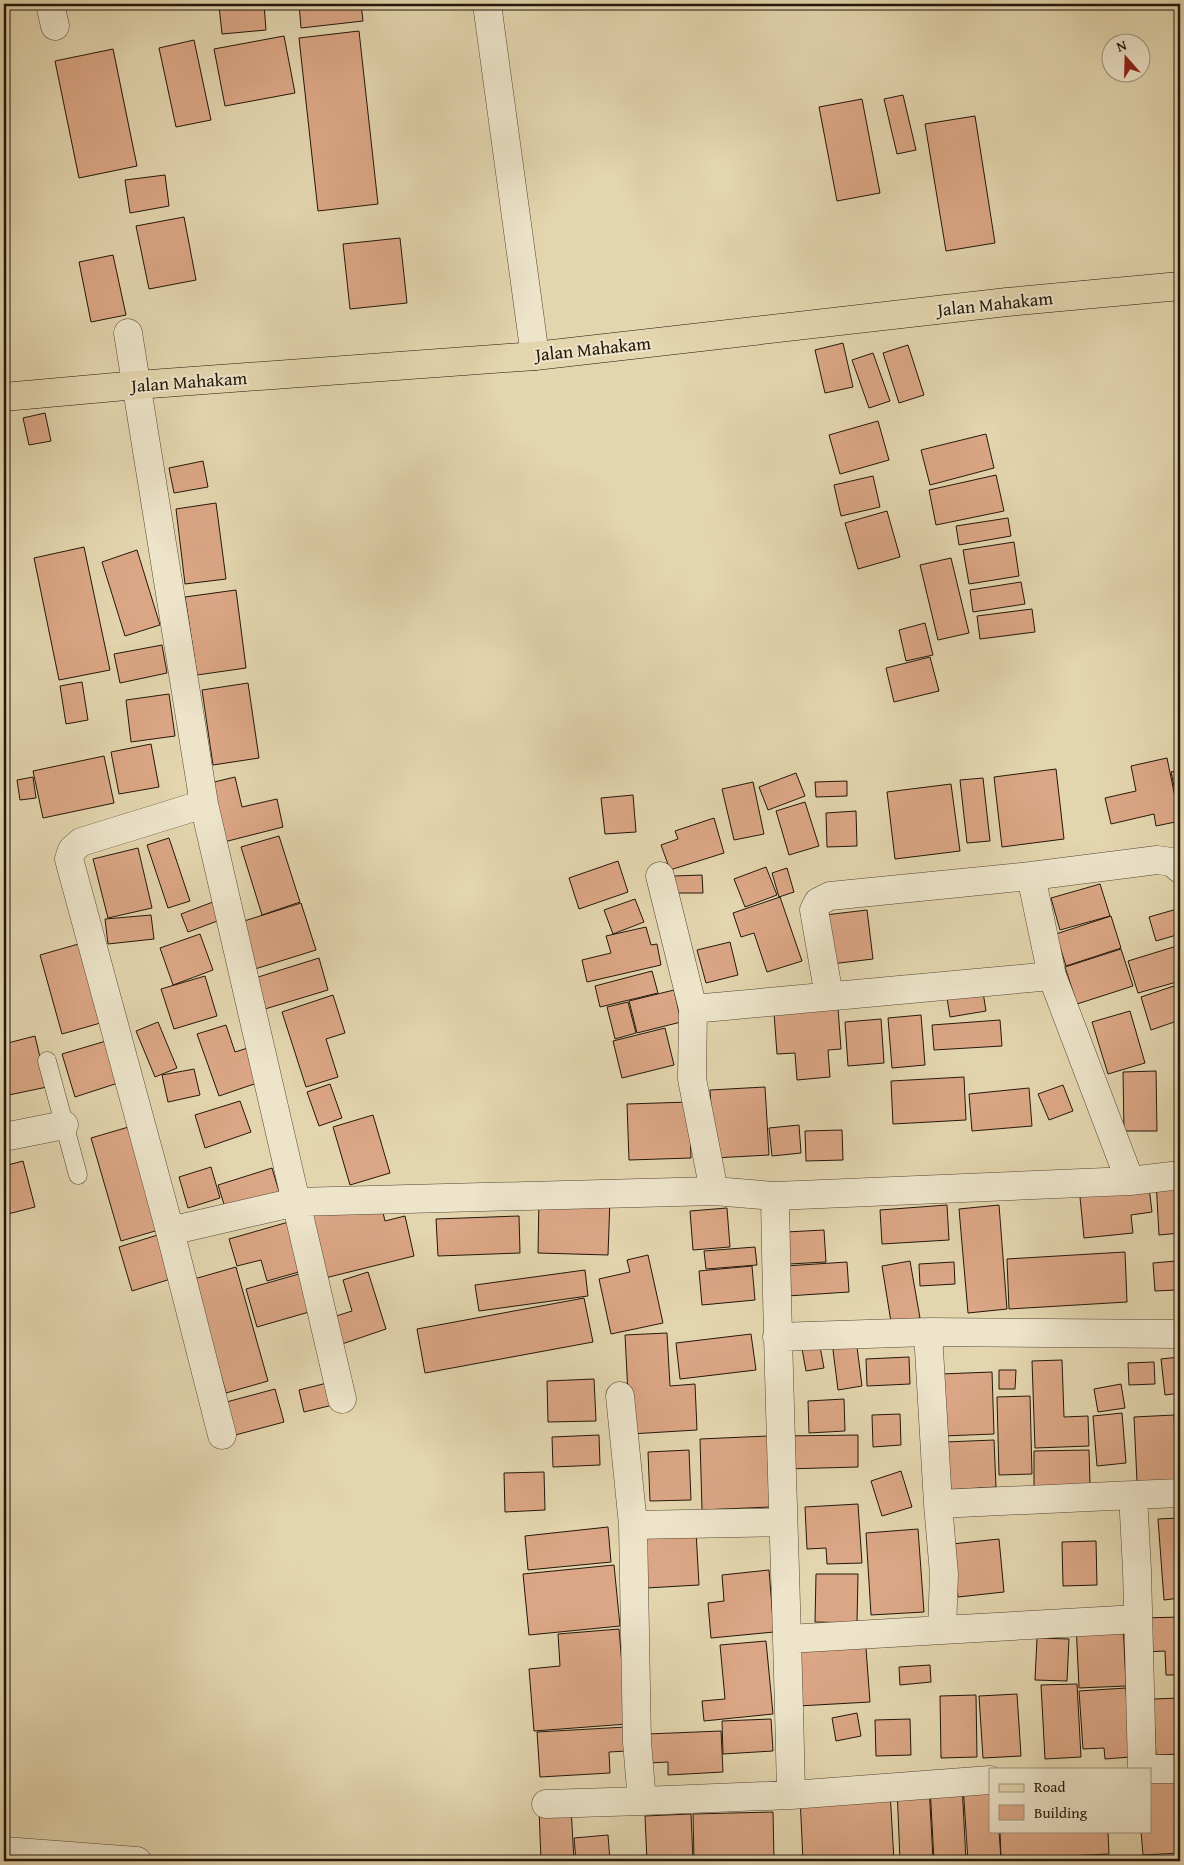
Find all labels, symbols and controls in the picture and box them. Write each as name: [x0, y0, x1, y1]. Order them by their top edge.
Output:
north arrow: [1102, 32, 1152, 82]
text: N: [1114, 35, 1130, 57]
street label: Jalan Mahakam: [934, 284, 1054, 323]
street label: Jalan Mahakam: [532, 329, 652, 368]
street label: Jalan Mahakam: [128, 364, 248, 399]
legend: [989, 1768, 1152, 1832]
text: Road: [1034, 1776, 1065, 1797]
text: Building: [1034, 1802, 1088, 1823]

